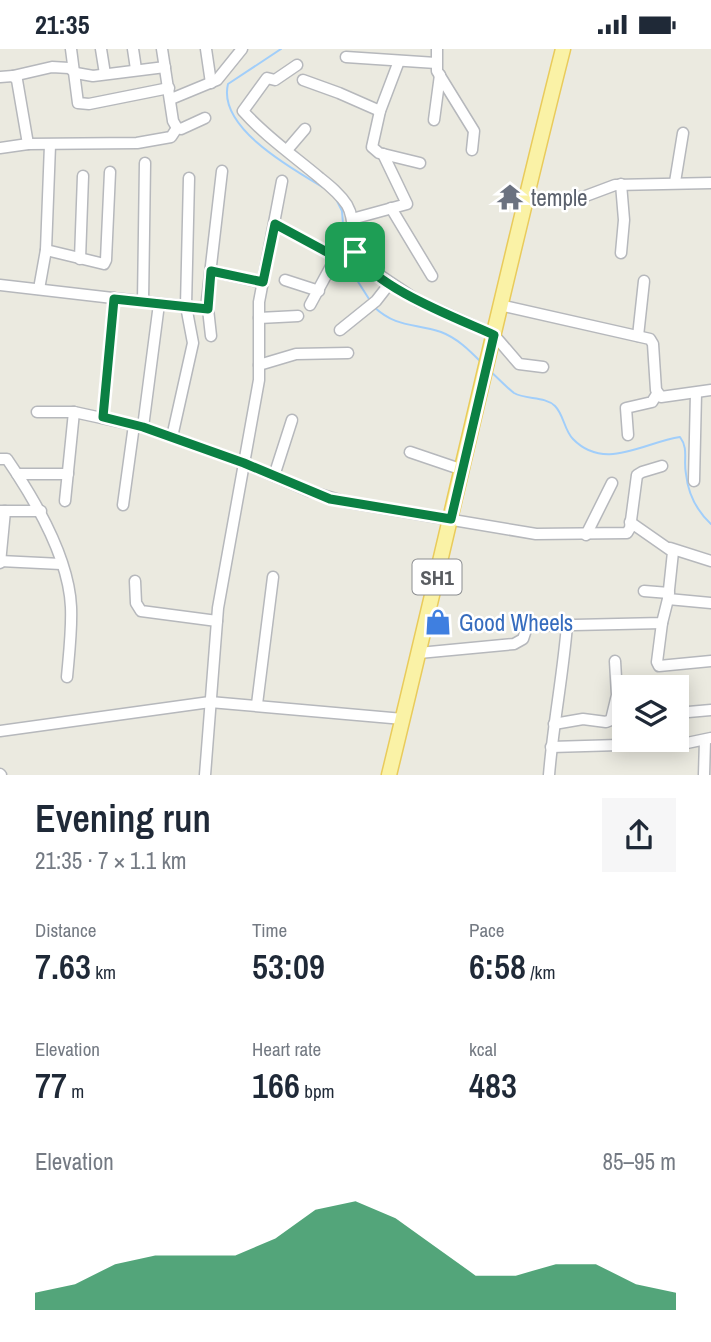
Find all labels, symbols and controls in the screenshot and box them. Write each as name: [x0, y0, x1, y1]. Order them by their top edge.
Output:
text: 21:35: [35, 7, 90, 42]
temple icon: temple: [495, 182, 525, 212]
place label: temple: [531, 182, 588, 213]
pin: [325, 222, 385, 282]
icon: arrive: [336, 233, 374, 271]
road number: SH1: [412, 559, 462, 595]
shop icon: Good Wheels: [423, 607, 453, 637]
place label: Good Wheels: [459, 607, 573, 638]
map controls: [612, 675, 689, 752]
button: layers: [612, 675, 689, 752]
text: Evening run: [35, 793, 211, 844]
button: share: [602, 798, 676, 872]
text: 21:35 · 7 × 1.1 km: [35, 845, 187, 876]
text: Distance: [35, 917, 96, 943]
text: Time: [252, 917, 287, 943]
text: Pace: [469, 917, 505, 943]
text: 7.63: [35, 943, 91, 990]
text: 53:09: [252, 943, 325, 990]
text: 6:58: [469, 943, 526, 990]
text: km: [91, 959, 116, 985]
text: /km: [526, 959, 555, 985]
text: Elevation: [35, 1036, 100, 1062]
text: Heart rate: [252, 1036, 321, 1062]
text: kcal: [469, 1036, 497, 1062]
text: 77: [35, 1062, 67, 1109]
text: 166: [252, 1062, 300, 1109]
text: 483: [469, 1062, 517, 1109]
text: m: [67, 1078, 84, 1104]
text: bpm: [300, 1078, 335, 1104]
text: Elevation: [35, 1146, 114, 1177]
text: 85–95 m: [603, 1146, 676, 1177]

